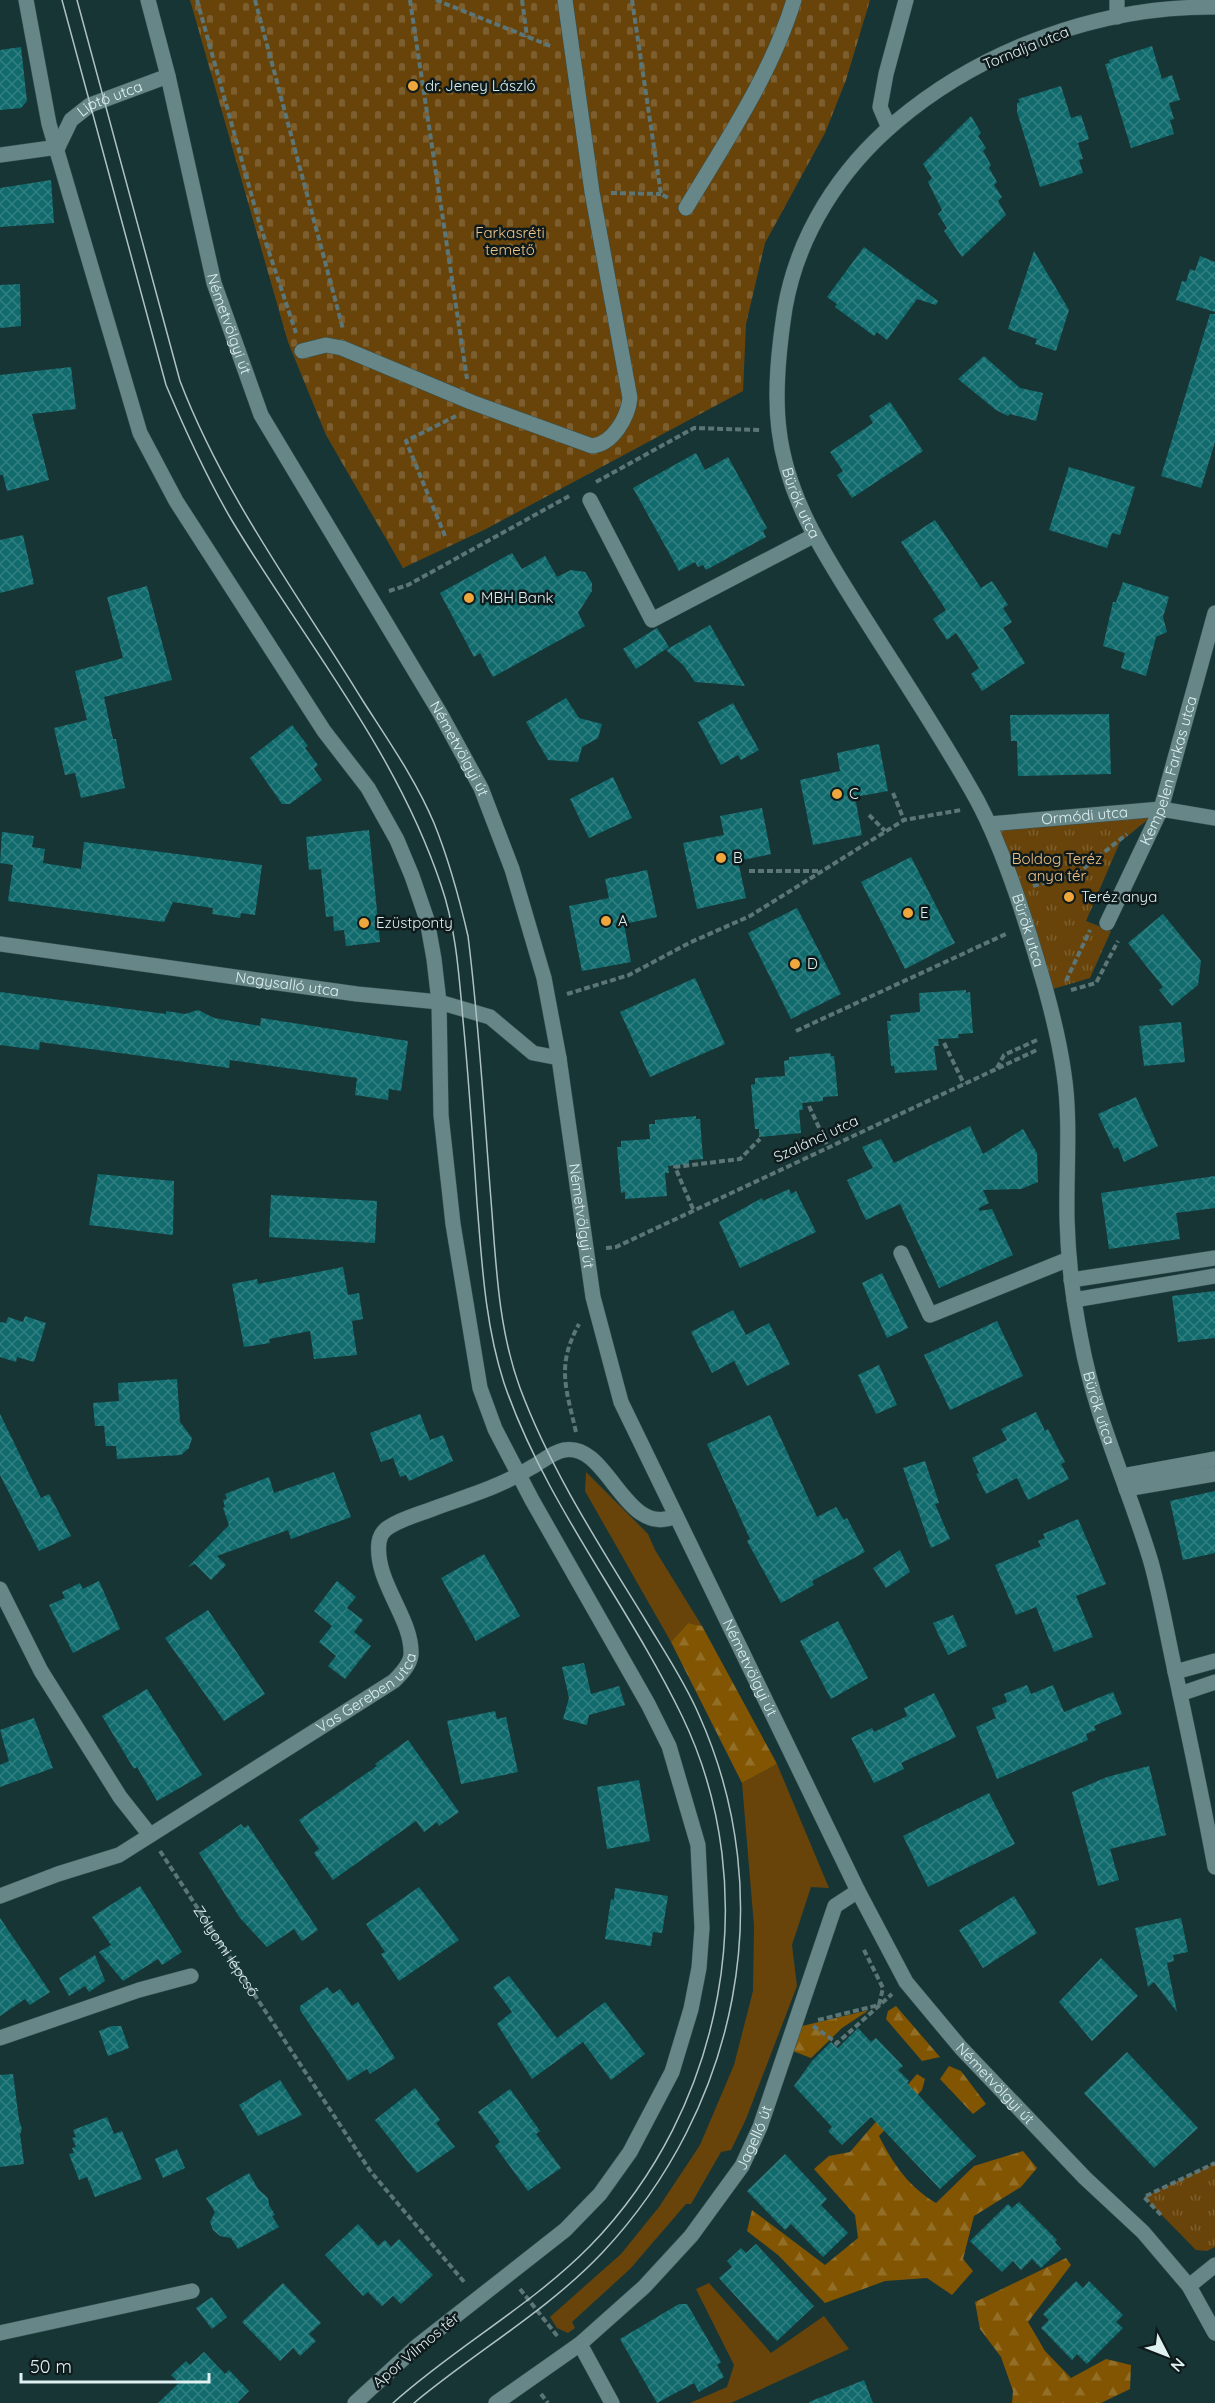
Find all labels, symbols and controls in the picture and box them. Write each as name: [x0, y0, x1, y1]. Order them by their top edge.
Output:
street label: Tornalja utca: [980, 22, 1071, 73]
street label: Liptó utca: [73, 76, 145, 121]
place label: dr. Jeney László: [425, 76, 536, 95]
marker: dr. Jeney László: [406, 79, 420, 93]
park label: Farkasréti temető: [475, 223, 545, 259]
street label: Németvölgyi út: [203, 271, 256, 377]
street label: Bürök utca: [778, 465, 825, 542]
place label: MBH Bank: [481, 588, 554, 607]
marker: MBH Bank: [462, 591, 476, 605]
street label: Kempelen Farkas utca: [1135, 694, 1201, 848]
street label: Németvölgyi út: [426, 697, 493, 799]
place label: C: [849, 784, 859, 803]
marker: C: [830, 787, 844, 801]
street label: Ormódi utca: [1040, 802, 1129, 828]
place label: B: [733, 848, 743, 867]
park label: Boldog Teréz anya tér: [1012, 849, 1102, 885]
marker: B: [714, 851, 728, 865]
place label: Teréz anya: [1081, 887, 1157, 906]
marker: Teréz anya: [1062, 890, 1076, 904]
street label: Bürök utca: [1008, 891, 1049, 969]
place label: E: [920, 903, 929, 922]
marker: E: [901, 906, 915, 920]
place label: A: [618, 911, 628, 930]
place label: Ezüstponty: [376, 913, 453, 932]
marker: A: [599, 914, 613, 928]
marker: Ezüstponty: [357, 916, 371, 930]
place label: D: [807, 954, 818, 973]
marker: D: [788, 957, 802, 971]
street label: Nagysalló utca: [234, 967, 340, 1000]
street label: Szalánci utca: [770, 1111, 861, 1166]
street label: Németvölgyi út: [565, 1162, 599, 1269]
street label: Bürök utca: [1079, 1369, 1120, 1447]
street label: Németvölgyi út: [719, 1616, 782, 1719]
street label: Vas Gereben utca: [312, 1651, 420, 1737]
street label: Zólyomi lépcső: [189, 1902, 263, 2000]
street label: Németvölgyi út: [952, 2038, 1039, 2128]
street label: Jagelló út: [731, 2103, 776, 2173]
street label: Apor Vilmos tér: [368, 2308, 463, 2391]
north arrow: [1137, 2325, 1197, 2385]
scale bar: [21, 2346, 208, 2384]
text: N: [1167, 2354, 1190, 2376]
text: 50 m: [30, 2355, 72, 2378]

